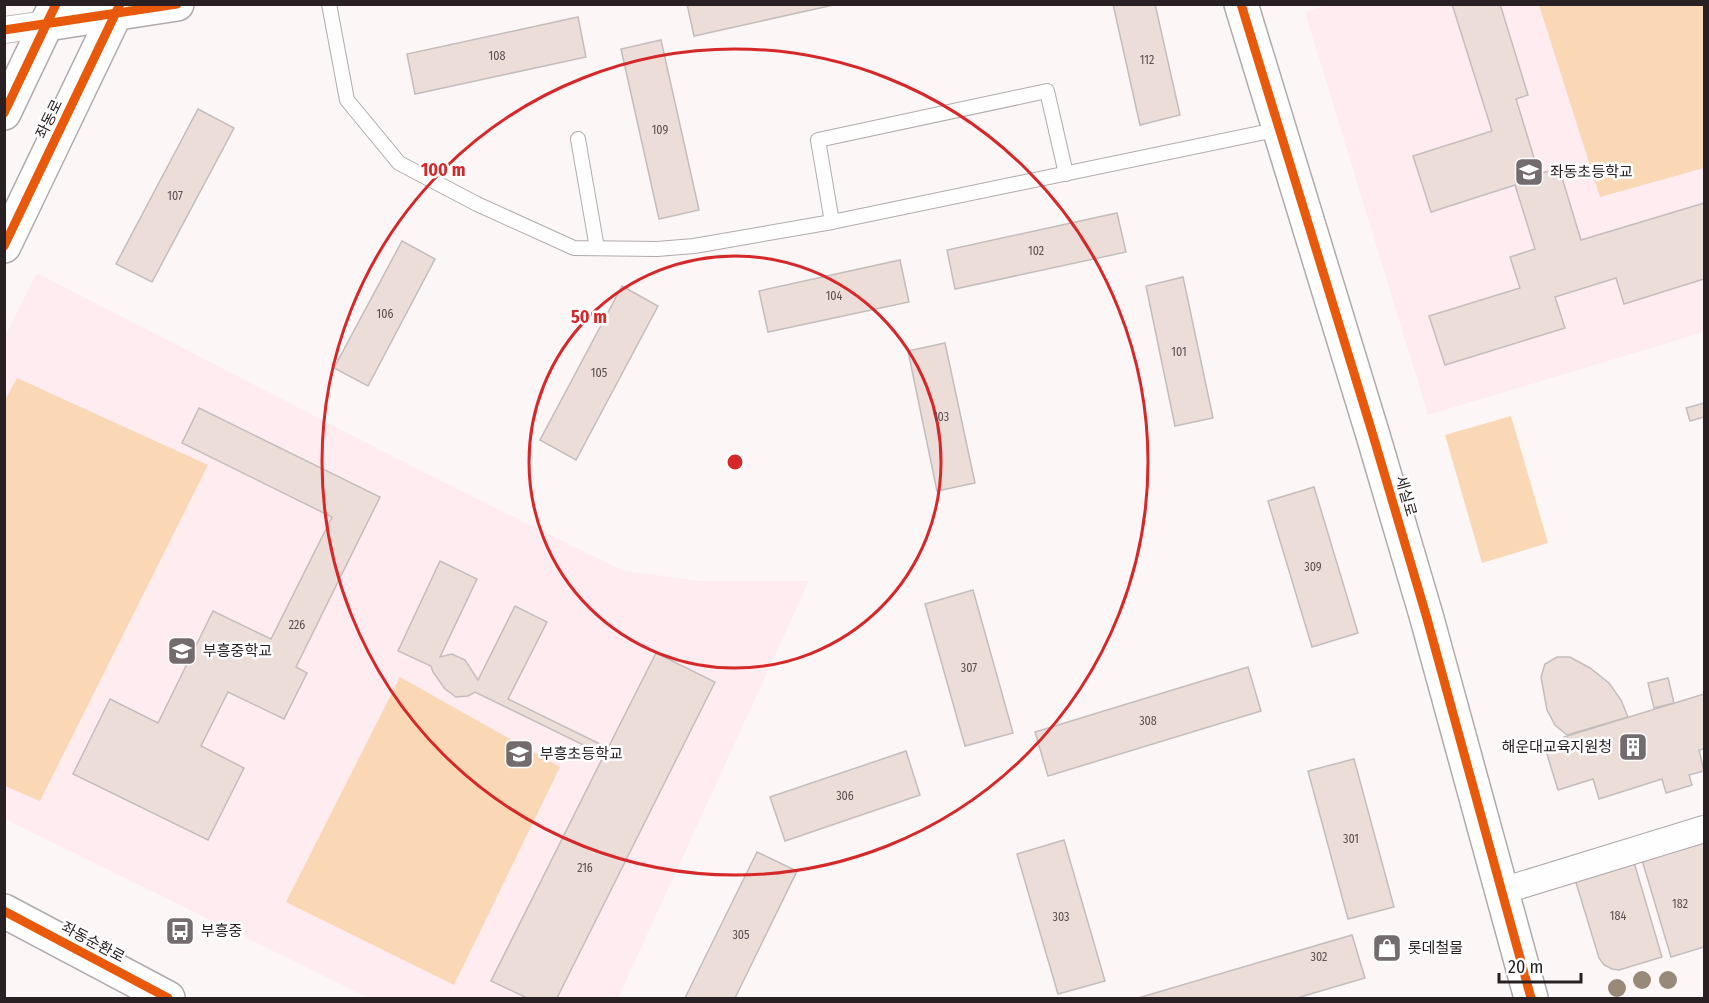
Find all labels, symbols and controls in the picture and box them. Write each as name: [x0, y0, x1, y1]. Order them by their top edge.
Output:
house number: 108: [489, 49, 505, 63]
house number: 112: [1140, 53, 1154, 67]
street label: 좌동로: [32, 96, 66, 142]
house number: 109: [652, 123, 669, 137]
school or university icon: 좌동초등학교: [1513, 156, 1545, 188]
text: 100 m: [421, 159, 465, 181]
place label: 좌동초등학교: [1550, 163, 1633, 181]
house number: 107: [167, 189, 183, 203]
house number: 102: [1028, 244, 1044, 258]
house number: 104: [826, 289, 843, 303]
text: 50 m: [571, 306, 607, 328]
house number: 106: [377, 307, 393, 321]
house number: 101: [1171, 345, 1187, 359]
house number: 105: [591, 366, 608, 380]
house number: 103: [933, 410, 949, 424]
centre of rings: [725, 452, 745, 472]
street label: 세실로: [1392, 474, 1420, 518]
house number: 309: [1304, 560, 1322, 574]
house number: 226: [289, 618, 305, 632]
school or university icon: 부흥중학교: [166, 635, 198, 667]
place label: 부흥중학교: [203, 642, 272, 660]
house number: 307: [961, 661, 977, 675]
house number: 308: [1139, 714, 1157, 728]
building icon: 해운대교육지원청: [1617, 731, 1649, 763]
school or university icon: 부흥초등학교: [503, 738, 535, 770]
place label: 해운대교육지원청: [1502, 738, 1612, 756]
place label: 부흥초등학교: [540, 745, 623, 763]
house number: 306: [836, 789, 854, 803]
house number: 301: [1343, 832, 1359, 846]
house number: 216: [577, 861, 593, 875]
house number: 182: [1672, 897, 1688, 911]
house number: 184: [1610, 909, 1626, 923]
house number: 303: [1053, 910, 1069, 924]
bus stop icon: 부흥중: [164, 915, 196, 947]
street label: 좌동순환로: [58, 918, 128, 966]
place label: 부흥중: [201, 922, 242, 940]
house number: 305: [732, 928, 750, 942]
shop icon: 롯데철물: [1371, 932, 1403, 964]
place label: 롯데철물: [1408, 939, 1463, 957]
scale bar: [1499, 946, 1582, 984]
house number: 302: [1311, 950, 1327, 964]
text: 20 m: [1508, 956, 1543, 978]

